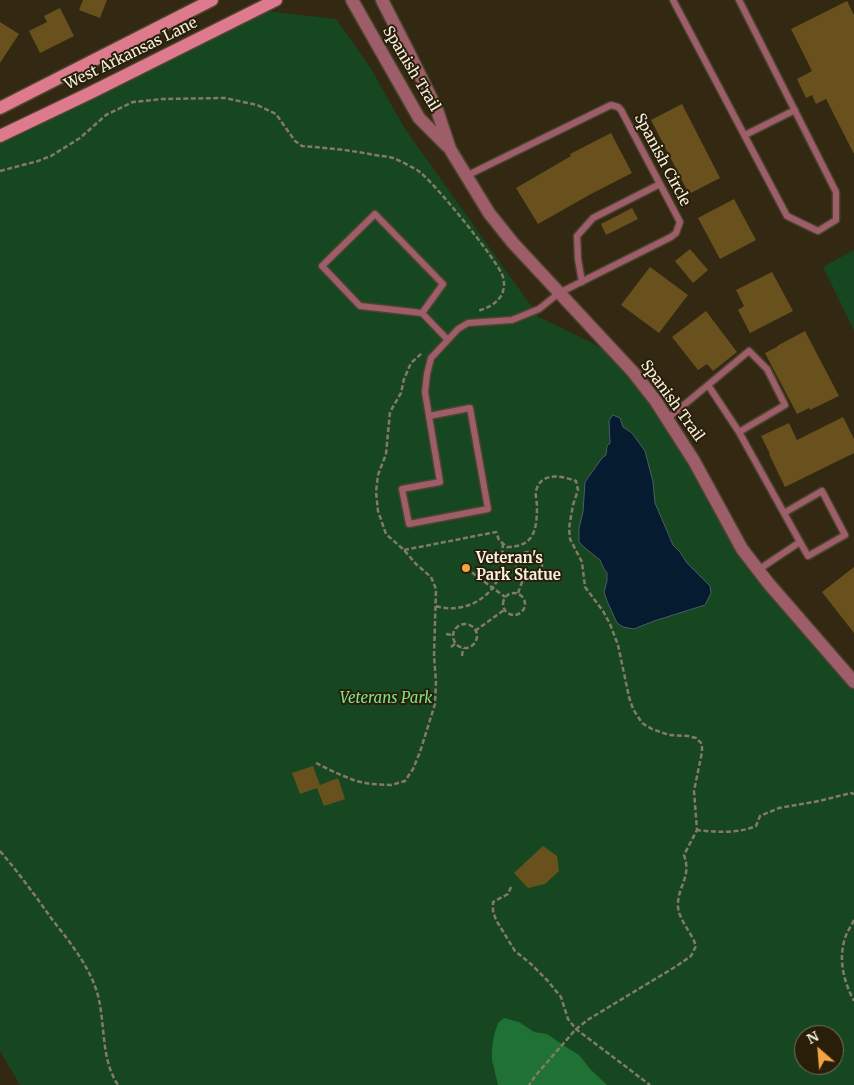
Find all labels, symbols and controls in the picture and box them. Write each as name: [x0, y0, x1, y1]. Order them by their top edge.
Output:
street label: West Arkansas Lane: [62, 14, 200, 94]
street label: Spanish Trail: [379, 23, 443, 115]
street label: Spanish Circle: [630, 111, 694, 209]
street label: Spanish Trail: [636, 357, 708, 445]
place label: Veteran's Park Statue: [476, 550, 561, 585]
marker: Veteran's Park Statue: [460, 562, 472, 574]
park label: Veterans Park: [340, 690, 432, 708]
north arrow: [794, 1025, 844, 1075]
text: N: [804, 1027, 822, 1048]

